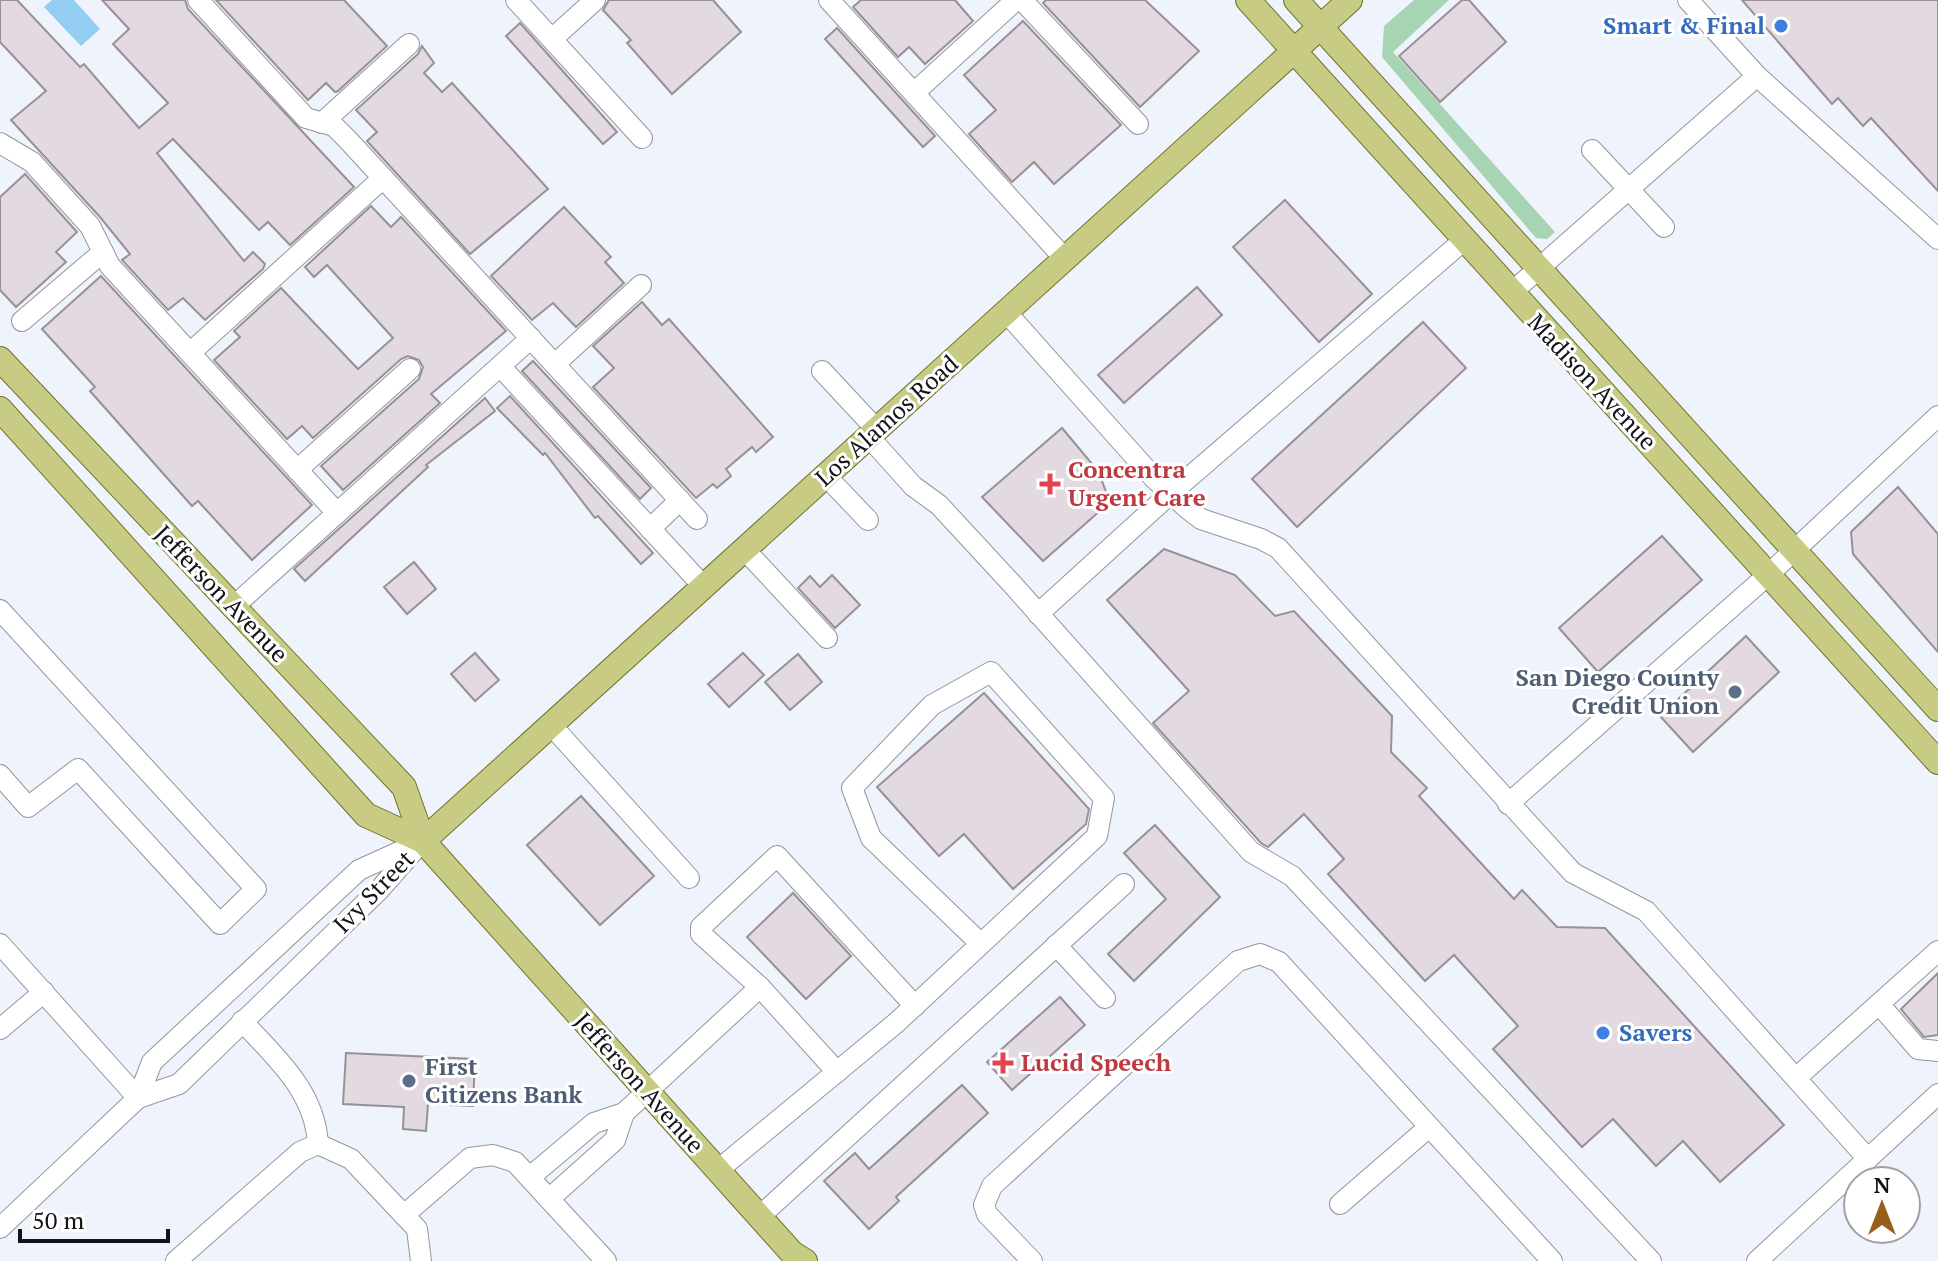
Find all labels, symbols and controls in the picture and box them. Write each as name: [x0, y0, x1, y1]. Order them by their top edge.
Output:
place label: Smart & Final: [1603, 9, 1765, 41]
marker: Smart & Final: [1772, 17, 1790, 35]
street label: Madison Avenue: [1521, 306, 1664, 456]
street label: Los Alamos Road: [808, 348, 965, 493]
place label: Concentra Urgent Care: [1068, 453, 1206, 513]
marker: Concentra Urgent Care: [1039, 473, 1061, 495]
street label: Jefferson Avenue: [148, 518, 296, 669]
place label: San Diego County Credit Union: [1516, 661, 1720, 721]
marker: San Diego County Credit Union: [1726, 683, 1744, 701]
street label: Ivy Street: [326, 843, 421, 940]
street label: Jefferson Avenue: [568, 1005, 712, 1160]
place label: Savers: [1619, 1016, 1693, 1048]
marker: Savers: [1594, 1024, 1612, 1042]
place label: Lucid Speech: [1021, 1046, 1172, 1078]
place label: First Citizens Bank: [425, 1050, 582, 1110]
marker: Lucid Speech: [992, 1052, 1014, 1074]
marker: First Citizens Bank: [400, 1072, 418, 1090]
north arrow: [1842, 1165, 1922, 1245]
text: N: [1874, 1170, 1891, 1199]
scale bar: [20, 1193, 168, 1243]
text: 50 m: [32, 1204, 84, 1236]

